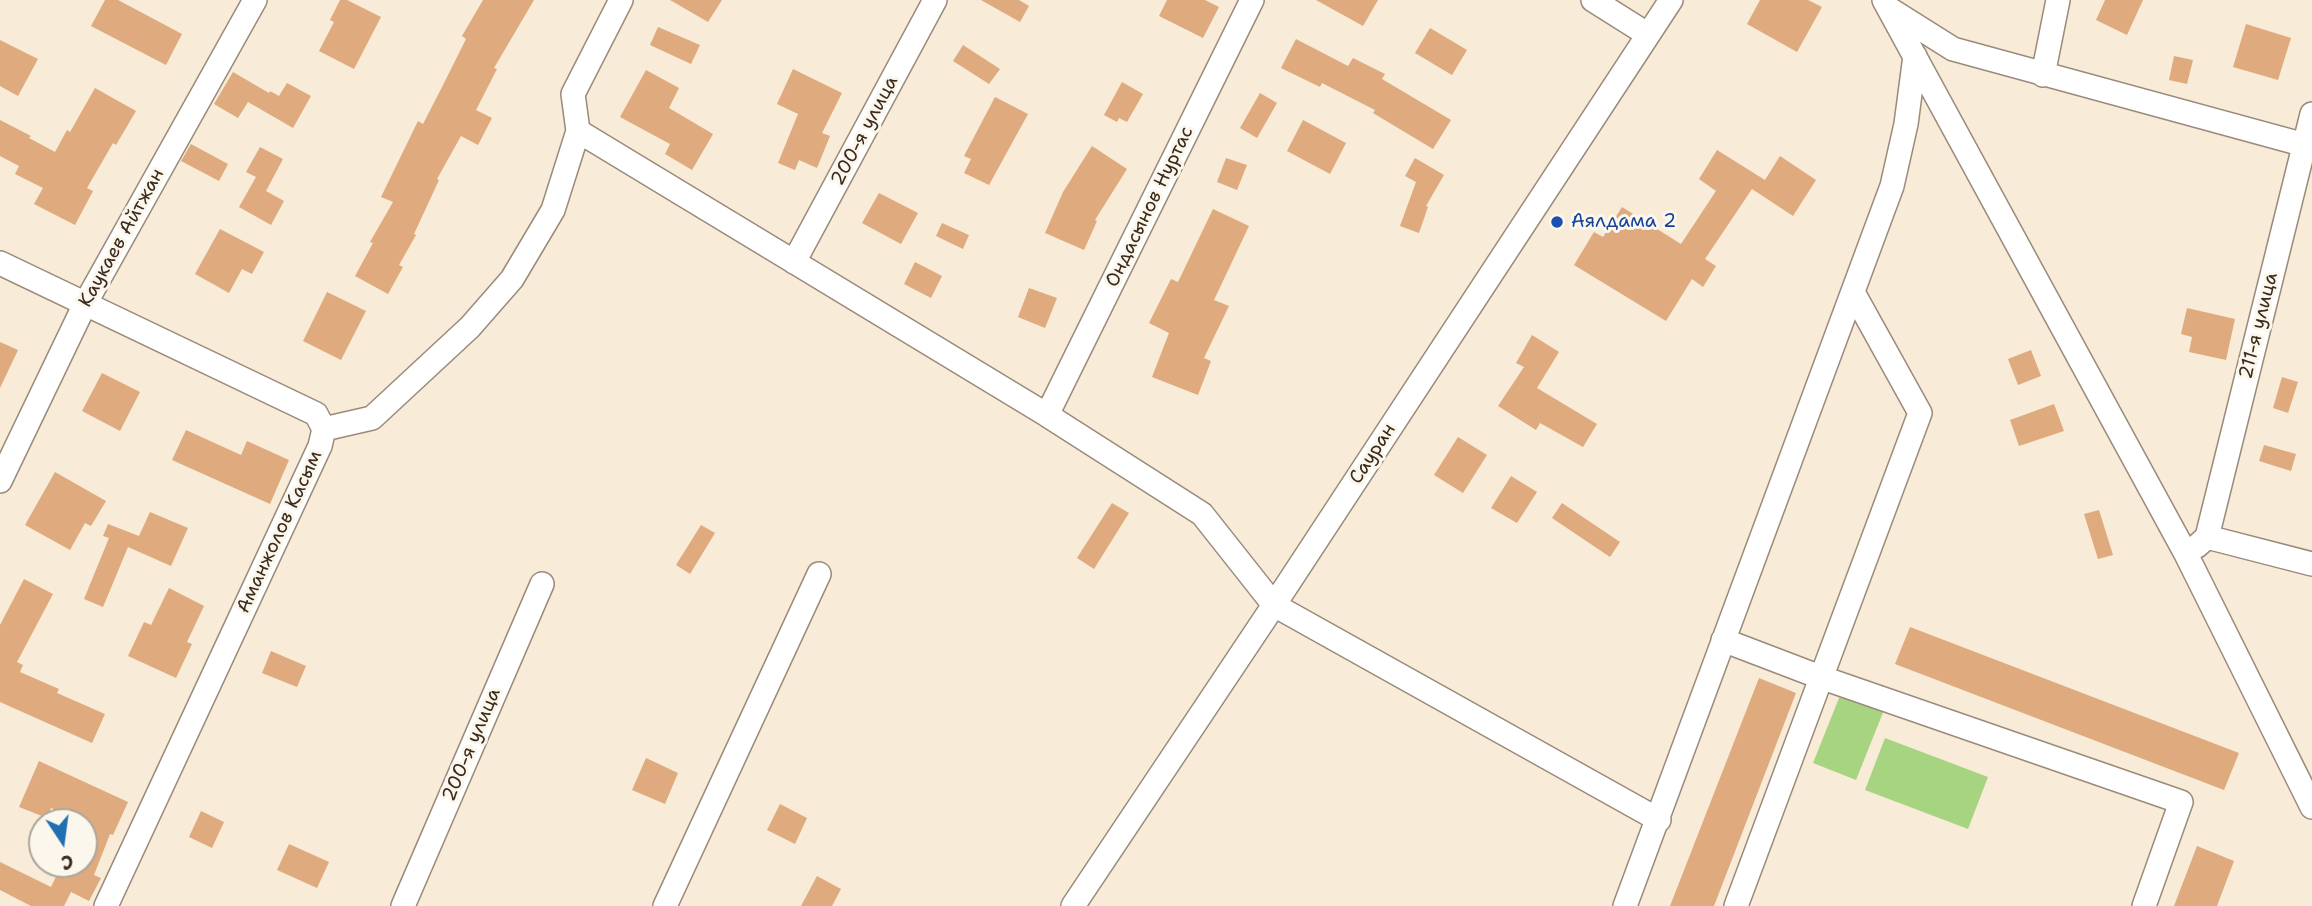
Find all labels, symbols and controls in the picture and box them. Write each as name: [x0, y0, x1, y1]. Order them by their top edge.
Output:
street label: 200-я улица: [827, 72, 903, 190]
street label: Ондасынов Нуртас: [1101, 123, 1199, 291]
street label: Каукаев Айтжан: [74, 165, 170, 311]
place label: Аялдама 2: [1571, 211, 1676, 233]
marker: Аялдама 2: [1549, 214, 1565, 230]
street label: 211-я улица: [2235, 270, 2283, 382]
street label: Сауран: [1345, 419, 1401, 489]
street label: Аманжолов Касым: [232, 447, 328, 617]
street label: 200-я улица: [438, 685, 506, 805]
north arrow: [28, 808, 98, 878]
text: С: [59, 849, 76, 875]

